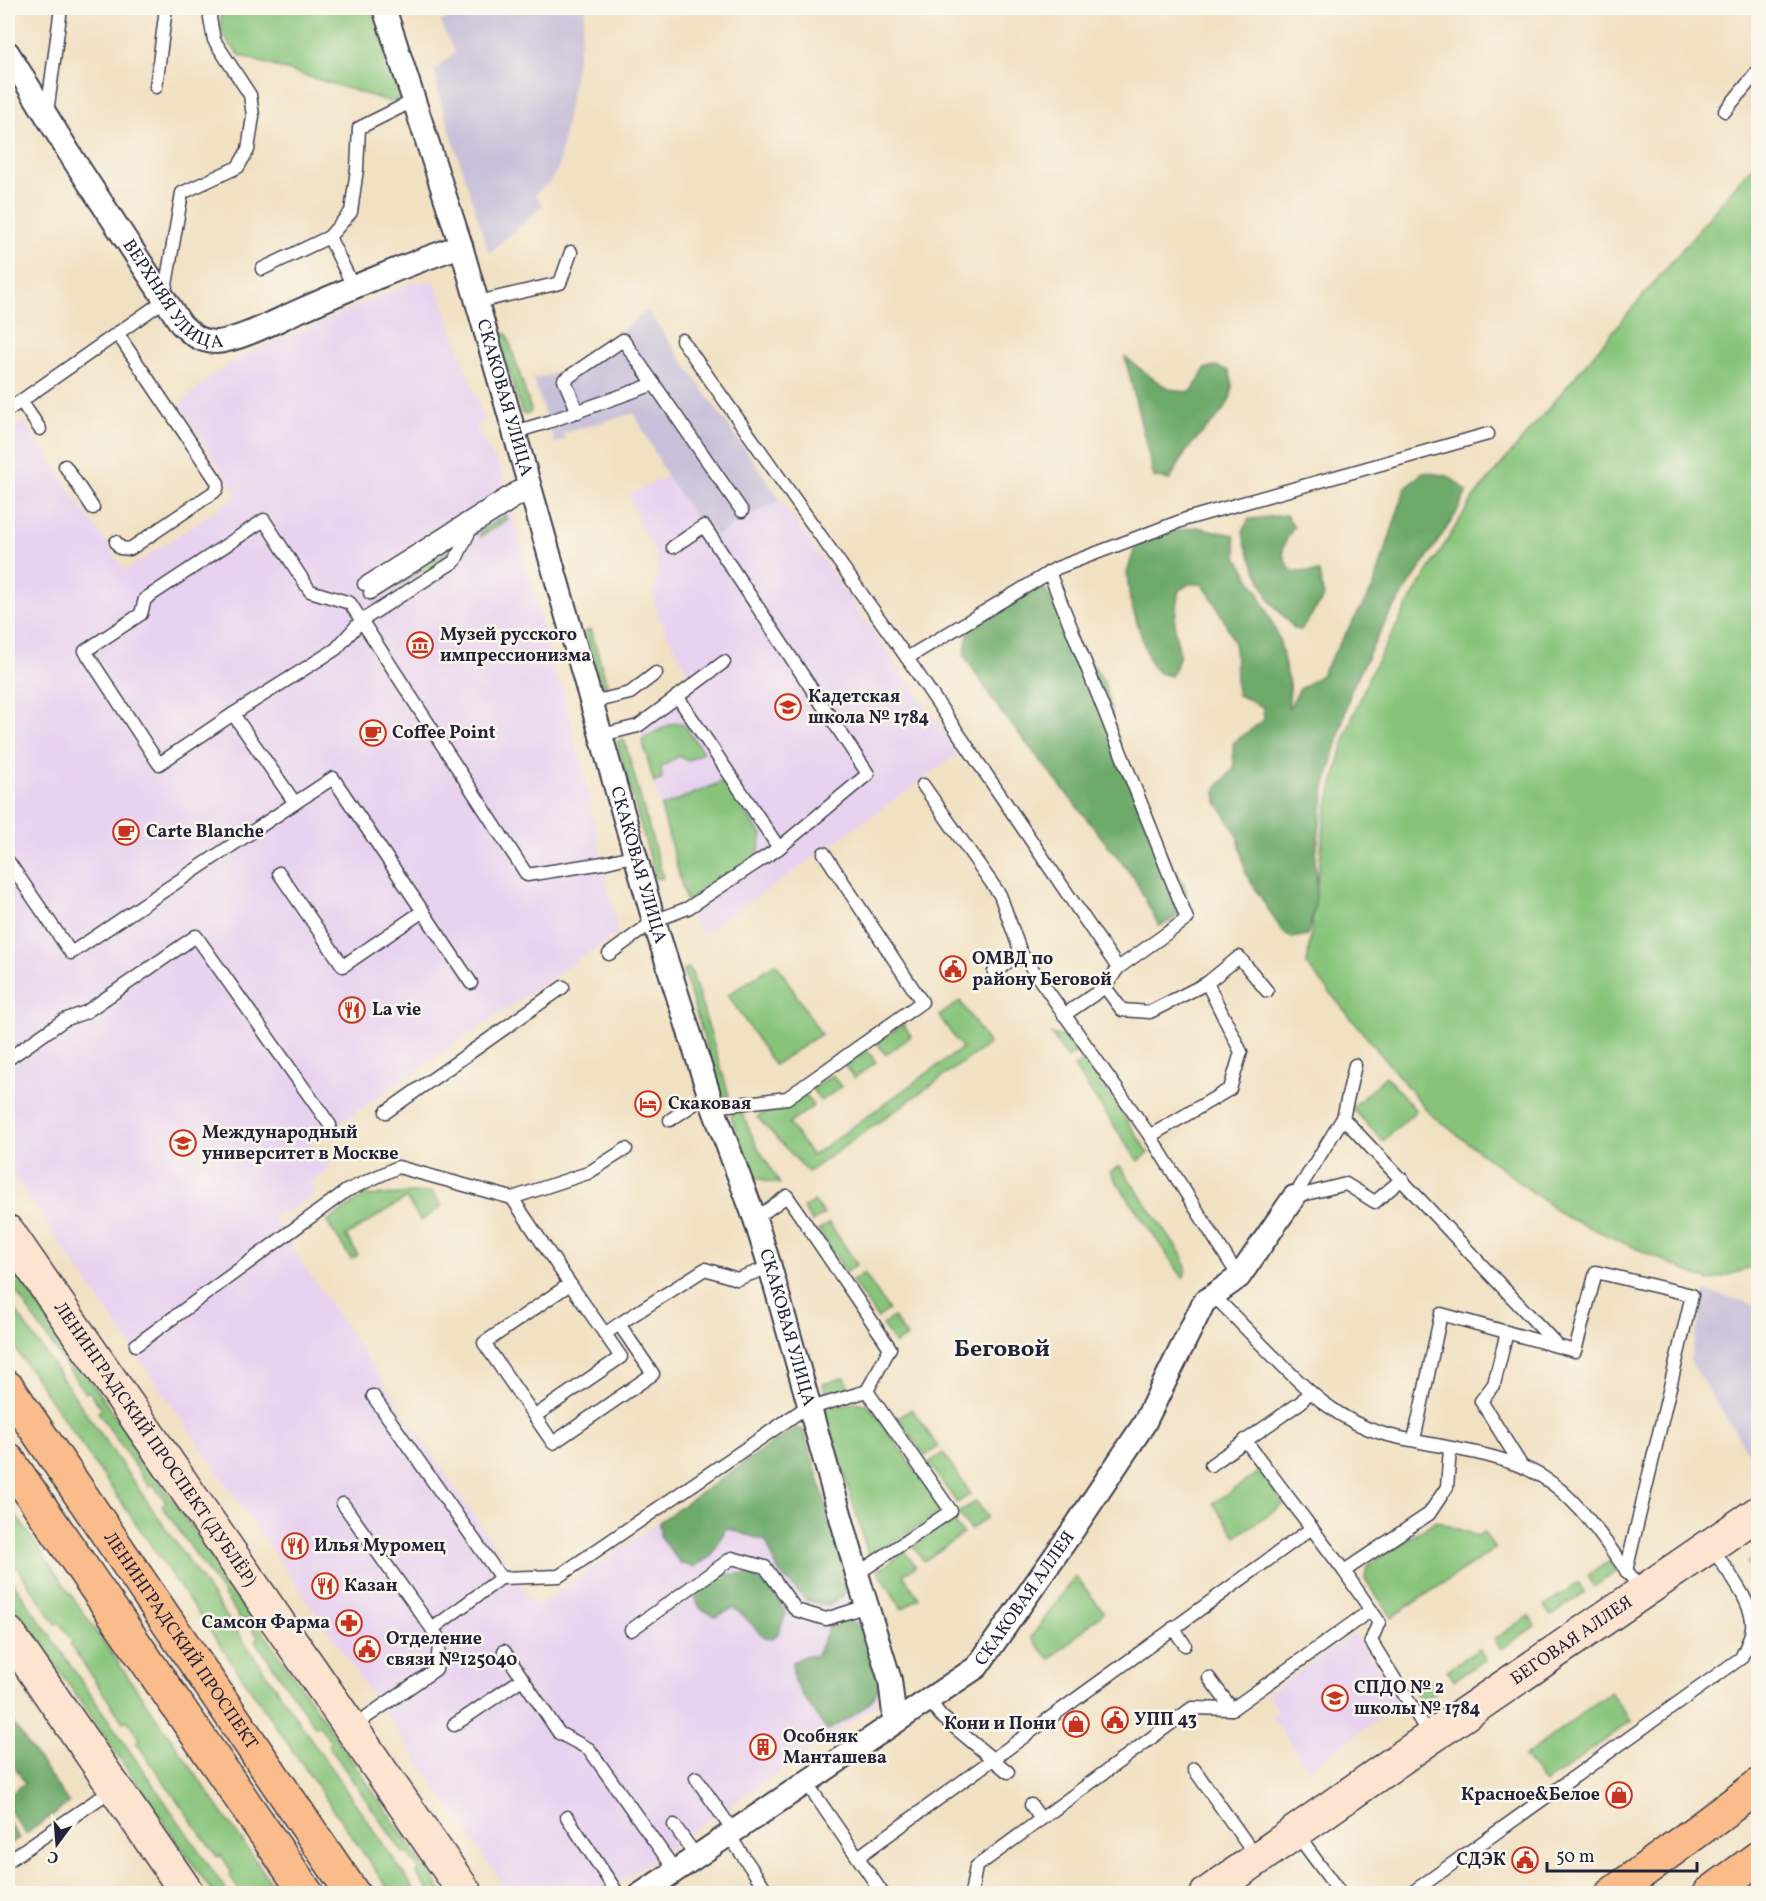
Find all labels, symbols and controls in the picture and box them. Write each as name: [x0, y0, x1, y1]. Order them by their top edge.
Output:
street label: ВЕРХНЯЯ УЛИЦА: [116, 234, 225, 355]
street label: СКАКОВАЯ УЛИЦА: [470, 316, 539, 480]
place label: Музей русского импрессионизма: [440, 623, 591, 669]
museum icon: Музей русского импрессионизма: [405, 630, 435, 660]
place label: Кадетская школа № 1784: [808, 685, 929, 731]
school or university icon: Кадетская школа № 1784: [773, 692, 803, 722]
cafe icon: Coffee Point: [358, 718, 388, 748]
place label: Coffee Point: [392, 721, 496, 746]
street label: СКАКОВАЯ УЛИЦА: [604, 784, 673, 947]
cafe icon: Carte Blanche: [111, 817, 141, 847]
place label: Carte Blanche: [146, 820, 264, 845]
place label: ОМВД по району Беговой: [972, 947, 1112, 993]
public building icon: ОМВД по району Беговой: [938, 954, 968, 984]
restaurant icon: La vie: [337, 995, 367, 1025]
place label: La vie: [372, 998, 421, 1023]
hotel icon: Скаковая: [633, 1089, 663, 1119]
place label: Скаковая: [668, 1092, 751, 1117]
place label: Международный университет в Москве: [202, 1121, 399, 1167]
school or university icon: Международный университет в Москве: [168, 1128, 198, 1158]
street label: СКАКОВАЯ УЛИЦА: [753, 1246, 821, 1409]
street label: ЛЕНИНГРАДСКИЙ ПРОСПЕКТ (ДУБЛЁР): [48, 1297, 262, 1591]
district label: Беговой: [954, 1333, 1050, 1367]
street label: СКАКОВАЯ АЛЛЕЯ: [969, 1526, 1081, 1671]
street label: ЛЕНИНГРАДСКИЙ ПРОСПЕКТ: [97, 1527, 264, 1755]
restaurant icon: Илья Муромец: [280, 1531, 310, 1561]
place label: Илья Муромец: [314, 1534, 446, 1559]
restaurant icon: Казан: [310, 1571, 340, 1601]
place label: Казан: [344, 1574, 398, 1599]
street label: БЕГОВАЯ АЛЛЕЯ: [1506, 1590, 1638, 1691]
pharmacy icon: Самсон Фарма: [334, 1608, 364, 1638]
place label: Самсон Фарма: [202, 1611, 330, 1636]
place label: Отделение связи №125040: [386, 1627, 517, 1673]
public building icon: Отделение связи №125040: [352, 1634, 382, 1664]
place label: СПДО № 2 школы № 1784: [1354, 1676, 1481, 1722]
school or university icon: СПДО № 2 школы № 1784: [1320, 1683, 1350, 1713]
public building icon: УПП 43: [1100, 1705, 1130, 1735]
place label: УПП 43: [1134, 1708, 1197, 1733]
shop icon: Кони и Пони: [1061, 1709, 1091, 1739]
place label: Кони и Пони: [944, 1712, 1056, 1737]
place label: Особняк Манташева: [783, 1725, 887, 1771]
building icon: Особняк Манташева: [748, 1732, 778, 1762]
shop icon: Красное&Белое: [1604, 1780, 1634, 1810]
place label: Красное&Белое: [1461, 1783, 1600, 1808]
north arrow: [27, 1814, 87, 1874]
scale bar: [1547, 1835, 1697, 1873]
text: С: [45, 1845, 61, 1868]
public building icon: СДЭК: [1510, 1845, 1540, 1875]
text: 50 m: [1556, 1845, 1595, 1870]
place label: СДЭК: [1456, 1848, 1506, 1873]

